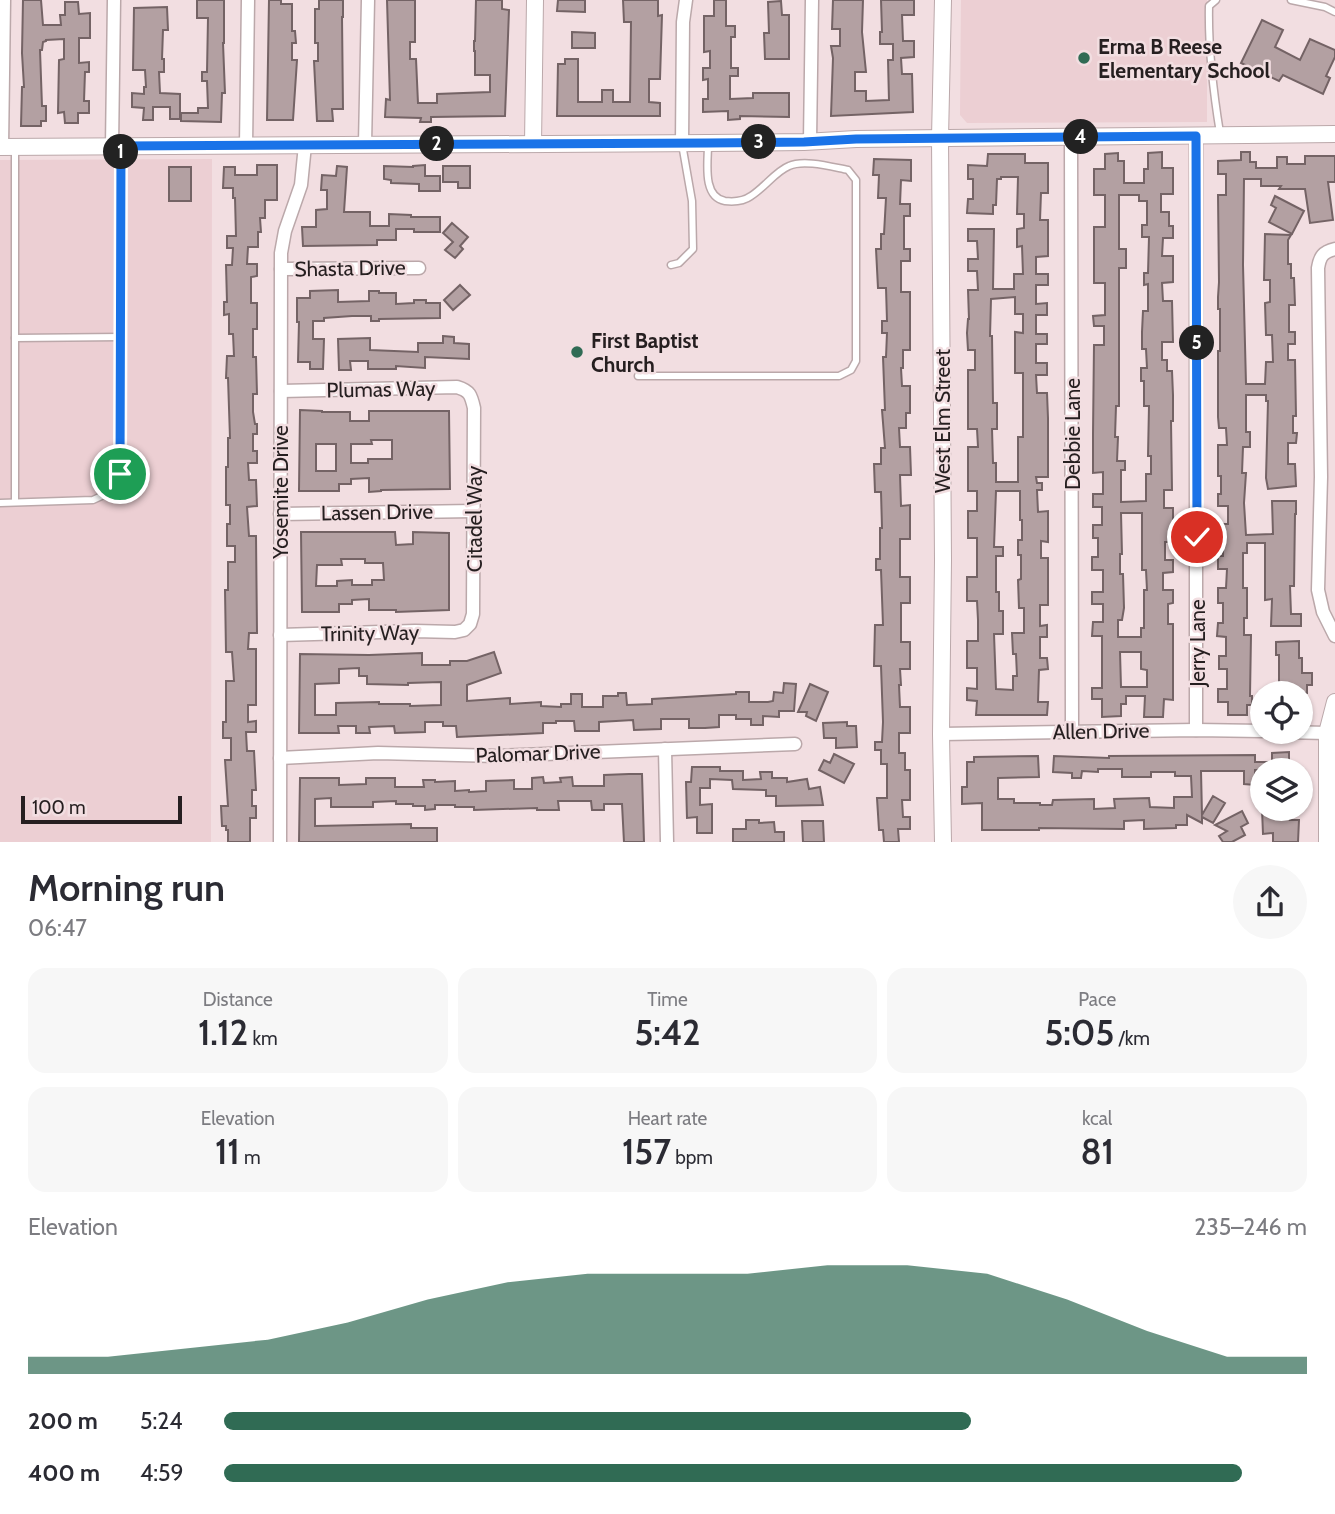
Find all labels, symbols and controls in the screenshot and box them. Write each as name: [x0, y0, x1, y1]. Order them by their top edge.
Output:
place label: Erma B Reese Elementary School: [1098, 34, 1271, 83]
marker: Erma B Reese Elementary School: [1076, 50, 1092, 66]
pin: 4: [1064, 120, 1098, 154]
pin: 3: [742, 124, 776, 160]
text: 4: [1075, 125, 1086, 148]
pin: 2: [420, 127, 454, 162]
text: 3: [753, 130, 764, 153]
text: 2: [431, 132, 442, 155]
pin: 1: [104, 134, 138, 170]
text: 1: [117, 140, 124, 163]
street label: Shasta Drive: [294, 255, 406, 281]
pin: 5: [1180, 326, 1214, 360]
place label: First Baptist Church: [591, 328, 699, 377]
text: 5: [1191, 331, 1202, 354]
marker: First Baptist Church: [569, 344, 585, 360]
street label: West Elm Street: [930, 349, 955, 493]
street label: Plumas Way: [326, 376, 436, 402]
street label: Debbie Lane: [1060, 378, 1085, 490]
street label: Yosemite Drive: [268, 425, 293, 560]
pin: [90, 444, 150, 504]
icon: arrive: [101, 455, 139, 493]
street label: Citadel Way: [462, 465, 487, 572]
street label: Lassen Drive: [321, 499, 434, 525]
pin: [1167, 507, 1227, 567]
icon: check: [1178, 518, 1216, 556]
street label: Jerry Lane: [1185, 599, 1210, 688]
street label: Trinity Way: [321, 620, 420, 646]
map controls: [1250, 681, 1313, 821]
button: locate: [1250, 681, 1313, 744]
street label: Allen Drive: [1052, 718, 1150, 744]
street label: Palomar Drive: [475, 738, 601, 768]
button: layers: [1250, 758, 1313, 821]
scale bar: [21, 793, 182, 825]
text: 100 m: [32, 796, 86, 819]
text: Morning run: [28, 864, 225, 911]
button: share: [1233, 865, 1307, 939]
text: 06:47: [28, 914, 87, 942]
text: Distance: [203, 988, 273, 1011]
text: Time: [647, 988, 688, 1011]
text: Pace: [1078, 988, 1116, 1011]
text: 1.12: [198, 1011, 248, 1054]
text: 5:42: [634, 1011, 701, 1054]
text: 5:05: [1044, 1011, 1114, 1054]
text: km: [248, 1027, 278, 1050]
text: /km: [1114, 1027, 1150, 1050]
text: Elevation: [201, 1107, 275, 1130]
text: Heart rate: [628, 1107, 707, 1130]
text: kcal: [1082, 1107, 1112, 1130]
text: 11: [215, 1130, 240, 1173]
text: 157: [622, 1130, 671, 1173]
text: 81: [1080, 1130, 1114, 1173]
text: m: [240, 1146, 261, 1169]
text: bpm: [671, 1146, 713, 1169]
text: Elevation: [28, 1213, 118, 1241]
text: 235–246 m: [1194, 1213, 1307, 1241]
text: 200 m: [28, 1407, 98, 1435]
text: 5:24: [140, 1407, 183, 1435]
text: 400 m: [28, 1459, 100, 1487]
text: 4:59: [140, 1459, 184, 1487]

